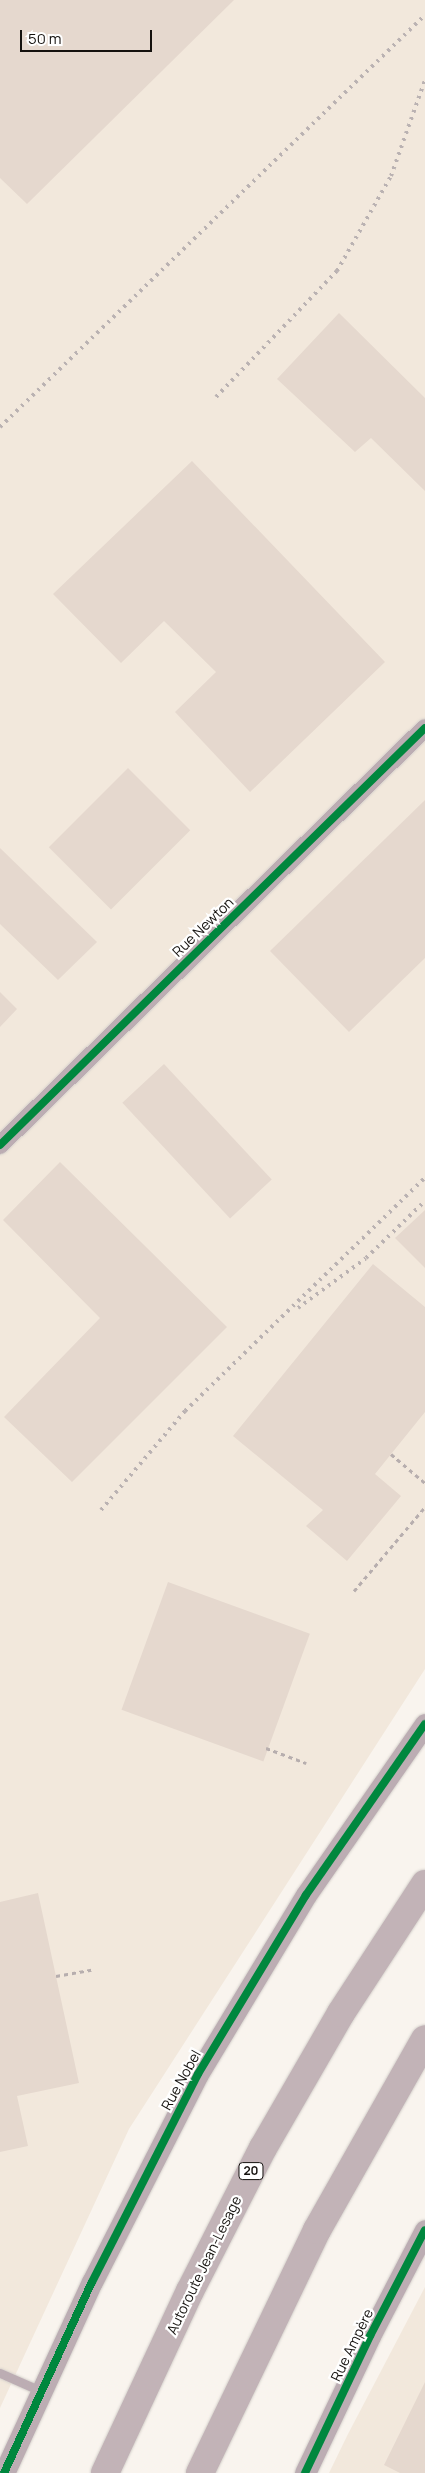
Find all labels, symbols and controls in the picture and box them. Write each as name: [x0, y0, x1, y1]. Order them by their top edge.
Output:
scale bar: [22, 20, 155, 52]
text: 50 m: [28, 28, 62, 49]
street label: Rue Newton: [169, 894, 237, 960]
street label: Rue Nobel: [158, 2047, 204, 2113]
road number: 20: [237, 2162, 265, 2180]
street label: Autoroute Jean-Lesage: [163, 2193, 245, 2337]
street label: Rue Ampère: [327, 2306, 377, 2384]

